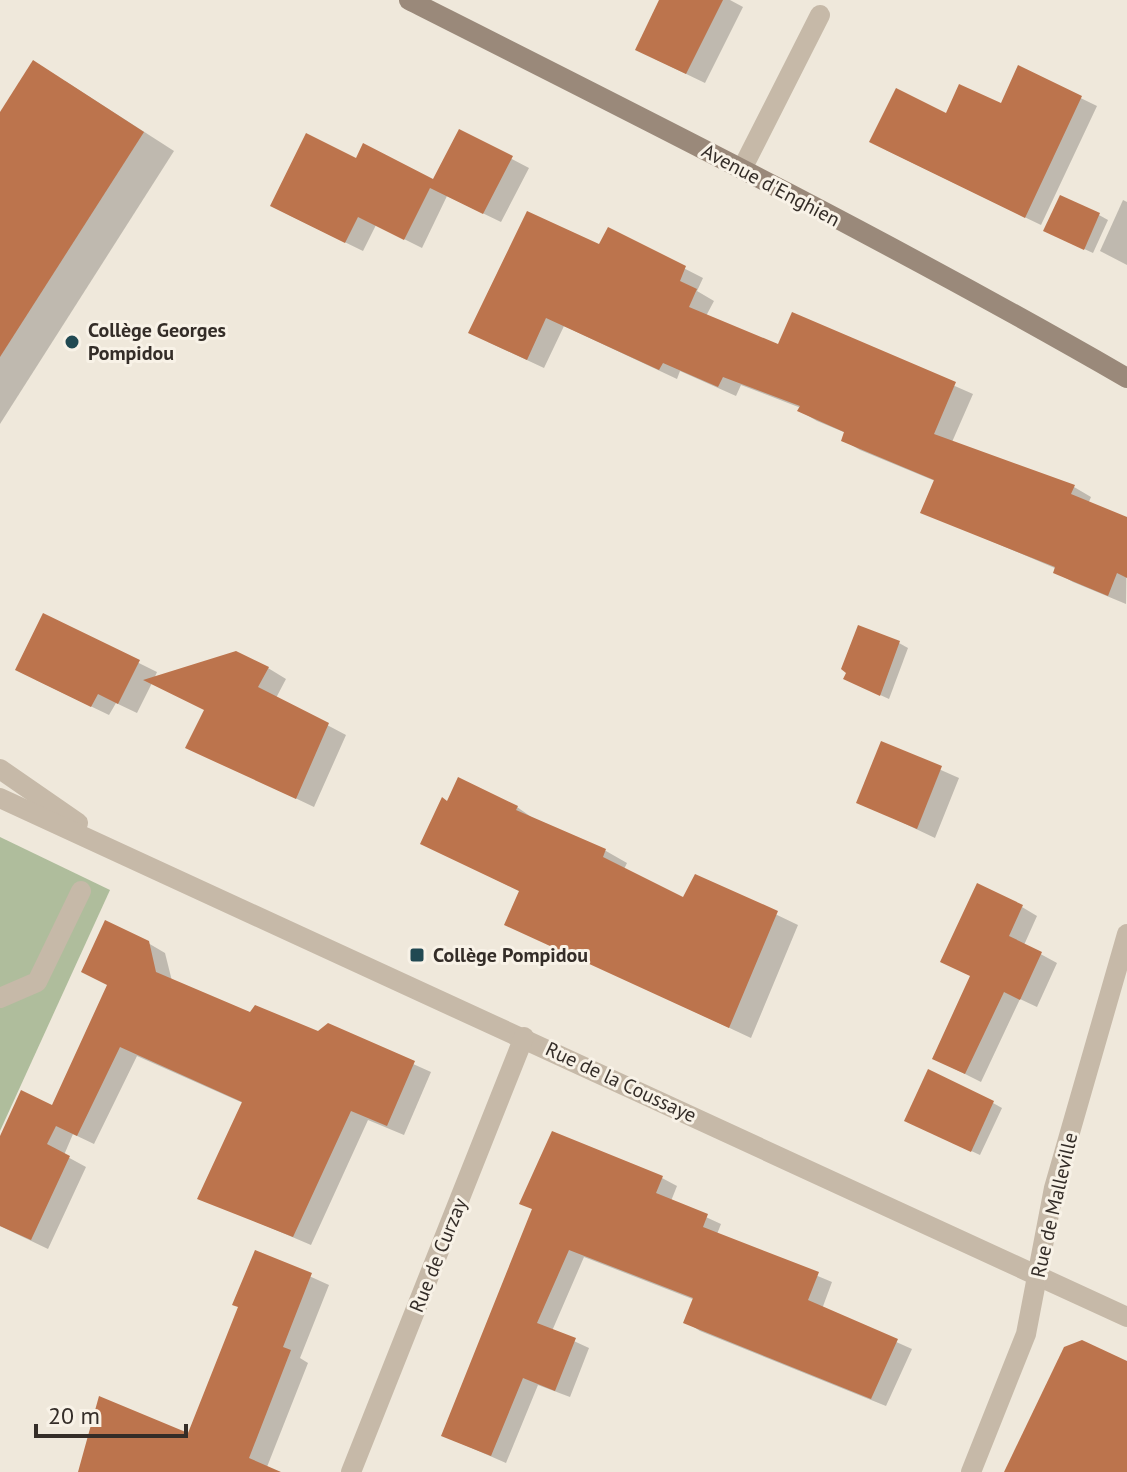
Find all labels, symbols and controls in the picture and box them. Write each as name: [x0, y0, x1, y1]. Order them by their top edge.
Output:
street label: Avenue d'Enghien: [697, 138, 845, 232]
place label: Collège Georges Pompidou: [88, 317, 226, 366]
marker: Collège Georges Pompidou: [63, 333, 81, 351]
place label: Collège Pompidou: [433, 942, 588, 968]
marker: Collège Pompidou: [408, 946, 426, 964]
street label: Rue de la Coussaye: [541, 1036, 701, 1128]
street label: Rue de Malleville: [1025, 1130, 1083, 1280]
street label: Rue de Curzay: [403, 1193, 473, 1316]
scale bar: [36, 1388, 186, 1438]
text: 20 m: [48, 1400, 100, 1431]

